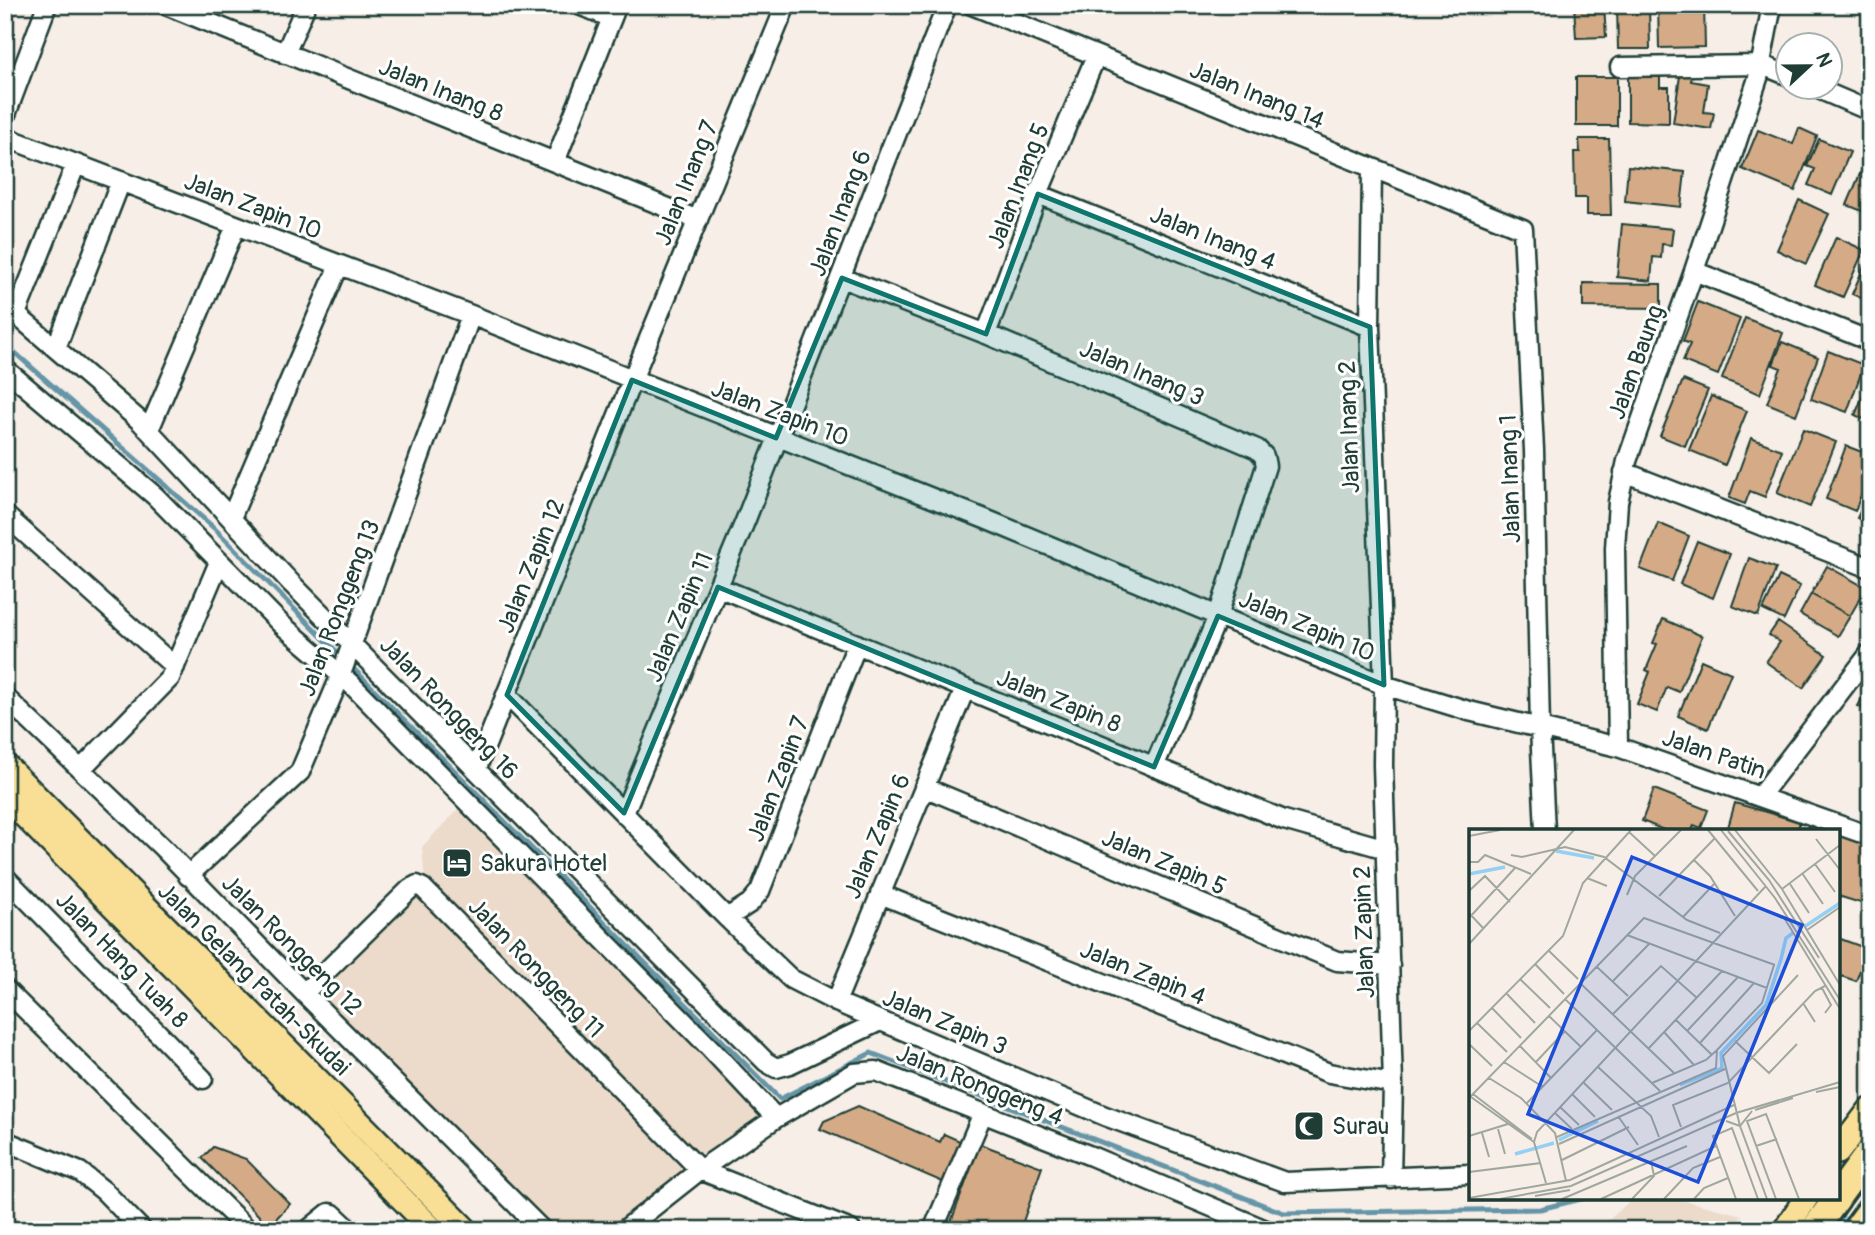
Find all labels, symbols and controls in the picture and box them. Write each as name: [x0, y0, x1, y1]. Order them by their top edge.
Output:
north arrow: [1773, 32, 1843, 102]
text: N: [1810, 50, 1837, 71]
street label: Jalan Inang 8: [374, 52, 507, 129]
street label: Jalan Inang 14: [1185, 55, 1328, 136]
street label: Jalan Inang 7: [648, 116, 725, 250]
street label: Jalan Inang 5: [981, 119, 1056, 253]
street label: Jalan Inang 6: [803, 146, 878, 281]
street label: Jalan Zapin 10: [180, 167, 326, 246]
street label: Jalan Inang 4: [1146, 200, 1280, 277]
street label: Jalan Baung: [1602, 301, 1671, 423]
street label: Jalan Inang 3: [1075, 334, 1209, 413]
street label: Jalan Inang 2: [1333, 360, 1366, 494]
street label: Jalan Zapin 10: [707, 374, 853, 453]
street label: Jalan Inang 1: [1494, 414, 1527, 544]
street label: Jalan Zapin 12: [491, 495, 572, 637]
street label: Jalan Ronggeng 13: [292, 516, 386, 701]
street label: Jalan Zapin 11: [639, 548, 720, 686]
street label: Jalan Zapin 10: [1234, 585, 1379, 668]
street label: Jalan Ronggeng 16: [373, 631, 524, 786]
street label: Jalan Zapin 8: [992, 663, 1125, 740]
street label: Jalan Zapin 7: [741, 712, 816, 846]
street label: Jalan Patin: [1658, 723, 1769, 786]
street label: Jalan Zapin 6: [838, 769, 917, 903]
street label: Jalan Zapin 5: [1097, 823, 1230, 902]
inset map: [1469, 829, 1840, 1200]
hotel icon: Sakura Hotel: [440, 846, 474, 880]
place label: Sakura Hotel: [480, 849, 607, 878]
street label: Jalan Zapin 2: [1348, 865, 1381, 999]
street label: Jalan Ronggeng 12: [215, 869, 368, 1022]
street label: Jalan Gelang Patah-Skudai: [151, 877, 356, 1082]
street label: Jalan Hang Tuah 8: [49, 886, 194, 1035]
street label: Jalan Ronggeng 11: [462, 893, 610, 1044]
street label: Jalan Zapin 4: [1076, 935, 1210, 1012]
street label: Jalan Zapin 3: [878, 983, 1012, 1062]
street label: Jalan Ronggeng 4: [892, 1039, 1068, 1132]
mosque icon: Surau: [1292, 1109, 1326, 1143]
place label: Surau: [1332, 1112, 1389, 1141]

